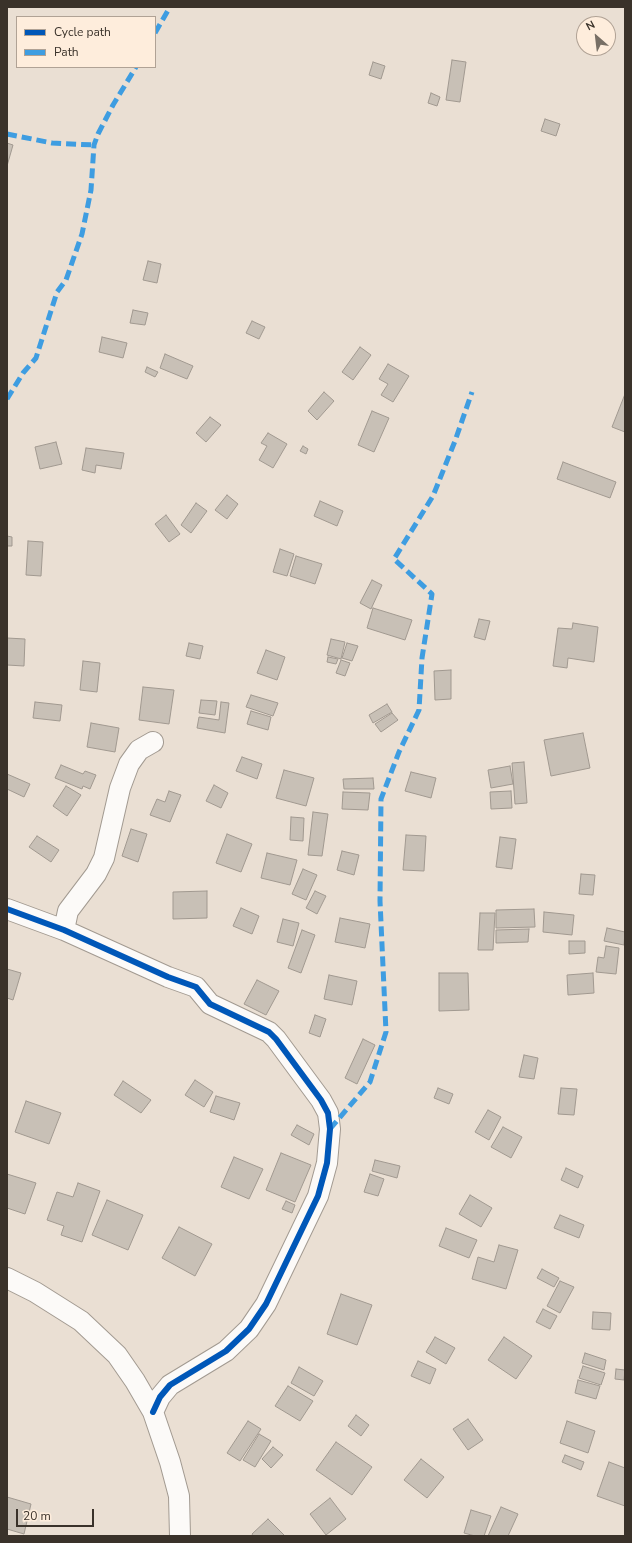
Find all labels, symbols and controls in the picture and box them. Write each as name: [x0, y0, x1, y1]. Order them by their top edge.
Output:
legend: [16, 16, 156, 68]
north arrow: [576, 16, 616, 56]
text: N: [583, 17, 598, 34]
text: Cycle path: [54, 24, 111, 40]
text: Path: [54, 44, 79, 60]
scale bar: [18, 1501, 96, 1527]
text: 20 m: [23, 1508, 51, 1524]

